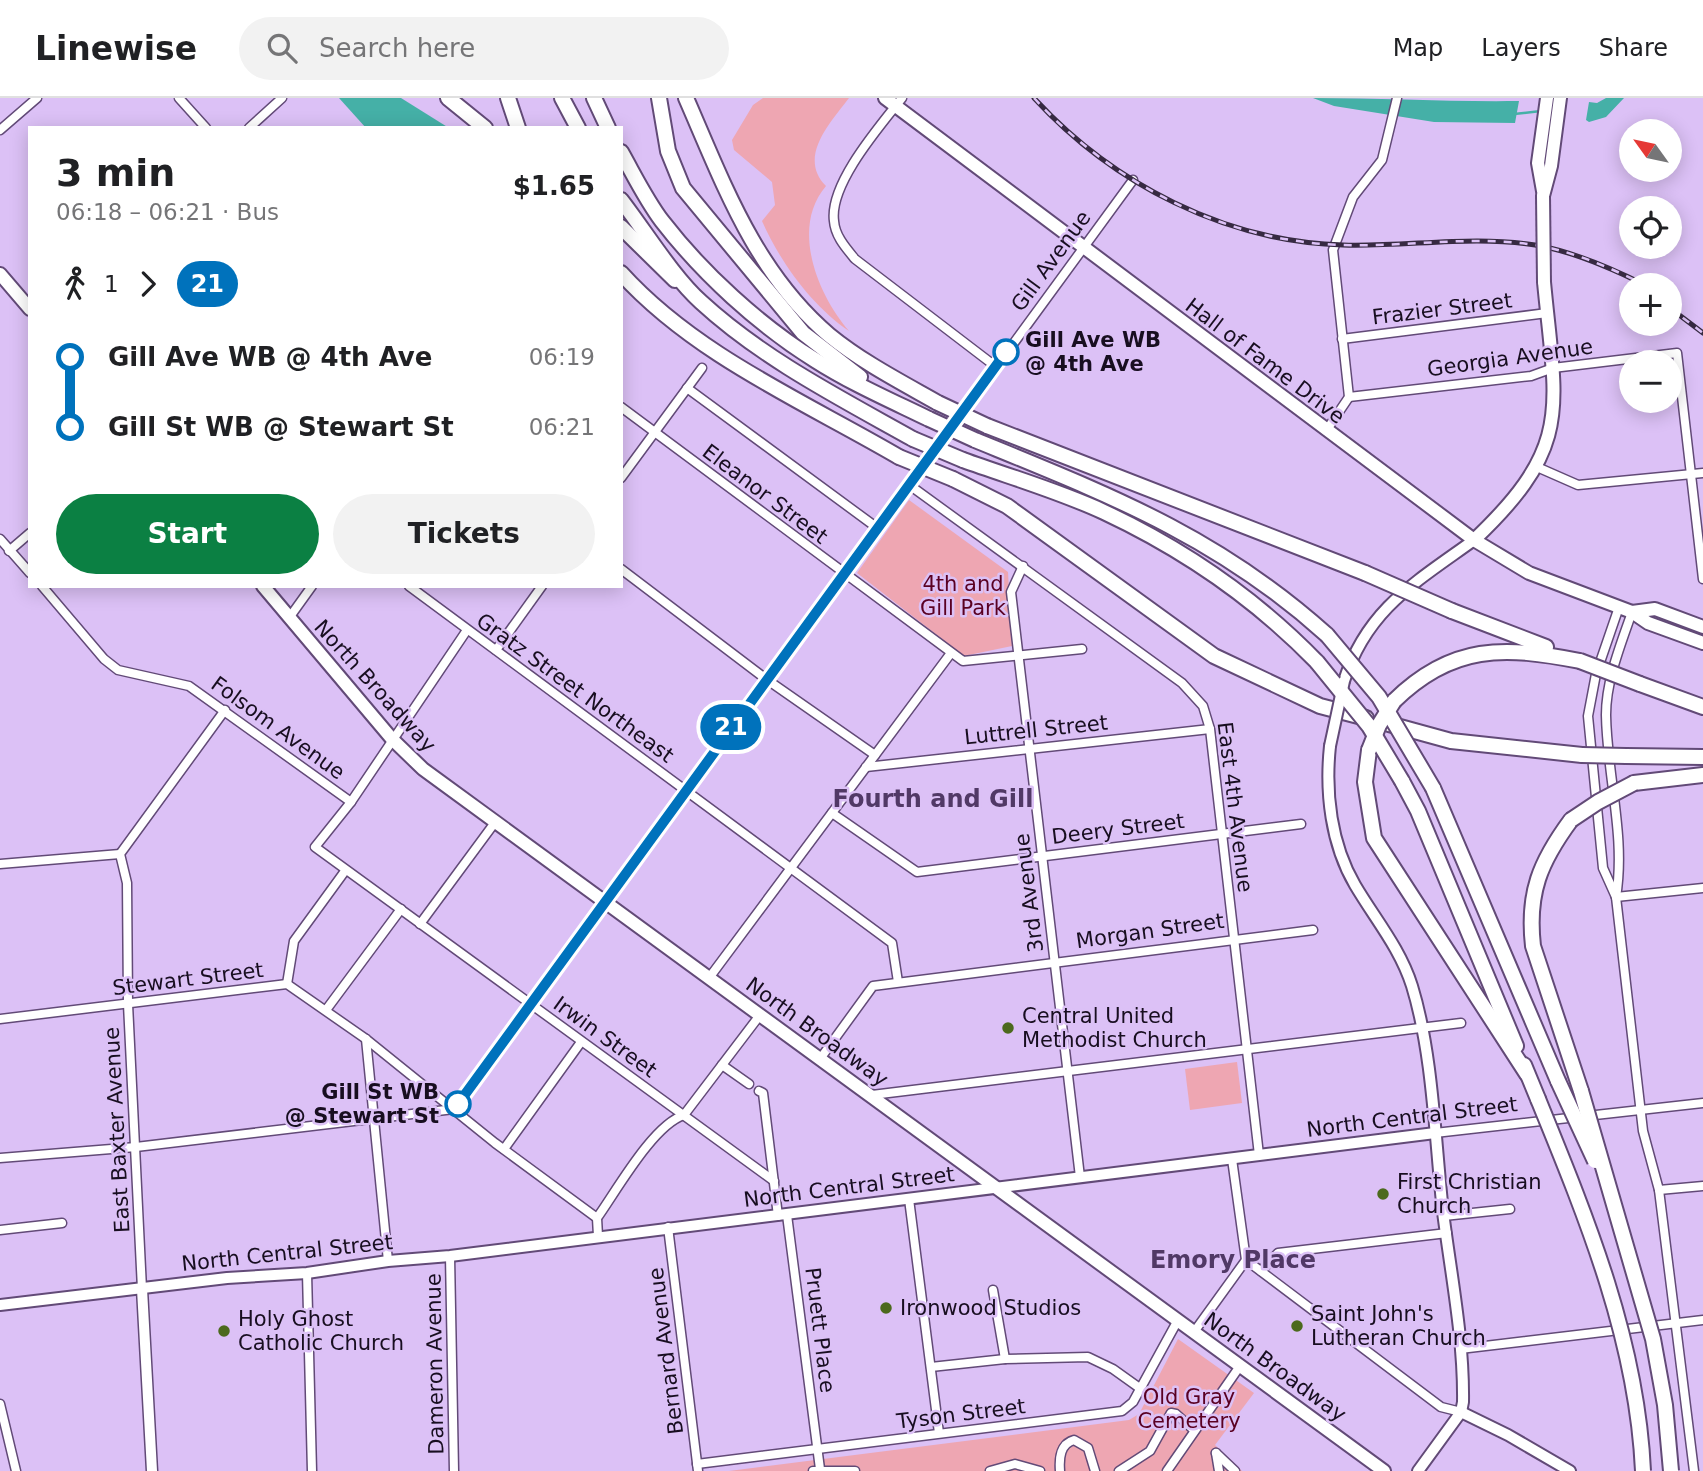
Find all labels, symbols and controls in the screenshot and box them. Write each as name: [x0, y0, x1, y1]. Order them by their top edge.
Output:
search box: [239, 17, 729, 80]
text: Linewise: [35, 29, 197, 68]
icon: search: [263, 29, 301, 67]
text: Search here: [319, 33, 475, 63]
text: Map: [1393, 34, 1443, 62]
text: Layers: [1481, 34, 1561, 62]
text: Share: [1599, 34, 1668, 62]
north arrow: [1619, 119, 1682, 182]
map controls: [1619, 119, 1682, 413]
text: 3 min: [56, 151, 175, 195]
text: $1.65: [513, 171, 595, 201]
button: locate: [1619, 196, 1682, 259]
text: 06:18 – 06:21 · Bus: [56, 199, 279, 225]
street label: Gill Avenue: [1006, 206, 1096, 316]
icon: walk: [56, 265, 94, 303]
icon: forward: [129, 265, 167, 303]
text: 21: [191, 270, 224, 298]
text: 1: [104, 271, 119, 297]
button: +: [1619, 273, 1682, 336]
street label: Frazier Street: [1371, 289, 1513, 329]
street label: Hall of Fame Drive: [1181, 293, 1349, 429]
place label: Gill Ave WB @ 4th Ave: [1025, 328, 1161, 376]
street label: Georgia Avenue: [1426, 334, 1594, 382]
marker: Gill Ave WB @ 4th Ave: [993, 339, 1019, 365]
text: Gill Ave WB @ 4th Ave: [108, 342, 432, 372]
text: 06:19: [529, 344, 595, 370]
button: −: [1619, 350, 1682, 413]
text: Gill St WB @ Stewart St: [108, 412, 454, 442]
text: 06:21: [529, 414, 595, 440]
street label: Eleanor Street: [698, 439, 832, 549]
button: Start: [56, 494, 319, 574]
button: Tickets: [333, 494, 595, 574]
park label: 4th and Gill Park: [920, 572, 1007, 620]
street label: Gratz Street Northeast: [472, 608, 678, 768]
street label: North Broadway: [309, 615, 441, 757]
street label: Folsom Avenue: [207, 672, 349, 784]
line badge: 21: [700, 704, 762, 750]
street label: Luttrell Street: [963, 711, 1109, 749]
text: 21: [714, 713, 748, 741]
street label: East 4th Avenue: [1213, 720, 1257, 894]
district label: Fourth and Gill: [833, 785, 1033, 813]
street label: Deery Street: [1050, 809, 1186, 849]
street label: 3rd Avenue: [1010, 832, 1048, 954]
street label: Morgan Street: [1074, 909, 1226, 953]
street label: Stewart Street: [111, 958, 265, 1000]
street label: North Broadway: [741, 972, 893, 1092]
street label: Irwin Street: [549, 992, 661, 1082]
place label: Central United Methodist Church: [1022, 1004, 1207, 1052]
marker: Central United Methodist Church: [1000, 1020, 1016, 1036]
street label: East Baxter Avenue: [100, 1026, 134, 1234]
place label: Gill St WB @ Stewart St: [285, 1080, 439, 1128]
marker: Gill St WB @ Stewart St: [445, 1091, 471, 1117]
street label: North Central Street: [1305, 1092, 1519, 1142]
street label: North Central Street: [742, 1162, 956, 1212]
place label: First Christian Church: [1397, 1170, 1542, 1218]
marker: First Christian Church: [1375, 1186, 1391, 1202]
street label: North Central Street: [180, 1230, 394, 1276]
district label: Emory Place: [1150, 1246, 1316, 1274]
street label: Bernard Avenue: [644, 1266, 688, 1436]
street label: Pruett Place: [800, 1266, 840, 1394]
street label: Dameron Avenue: [421, 1273, 449, 1455]
place label: Ironwood Studios: [900, 1296, 1081, 1320]
marker: Ironwood Studios: [878, 1300, 894, 1316]
place label: Saint John's Lutheran Church: [1311, 1302, 1486, 1350]
place label: Holy Ghost Catholic Church: [238, 1307, 404, 1355]
street label: North Broadway: [1199, 1307, 1351, 1427]
marker: Saint John's Lutheran Church: [1289, 1318, 1305, 1334]
marker: Holy Ghost Catholic Church: [216, 1323, 232, 1339]
park label: Old Gray Cemetery: [1137, 1385, 1241, 1433]
street label: Tyson Street: [894, 1394, 1027, 1434]

